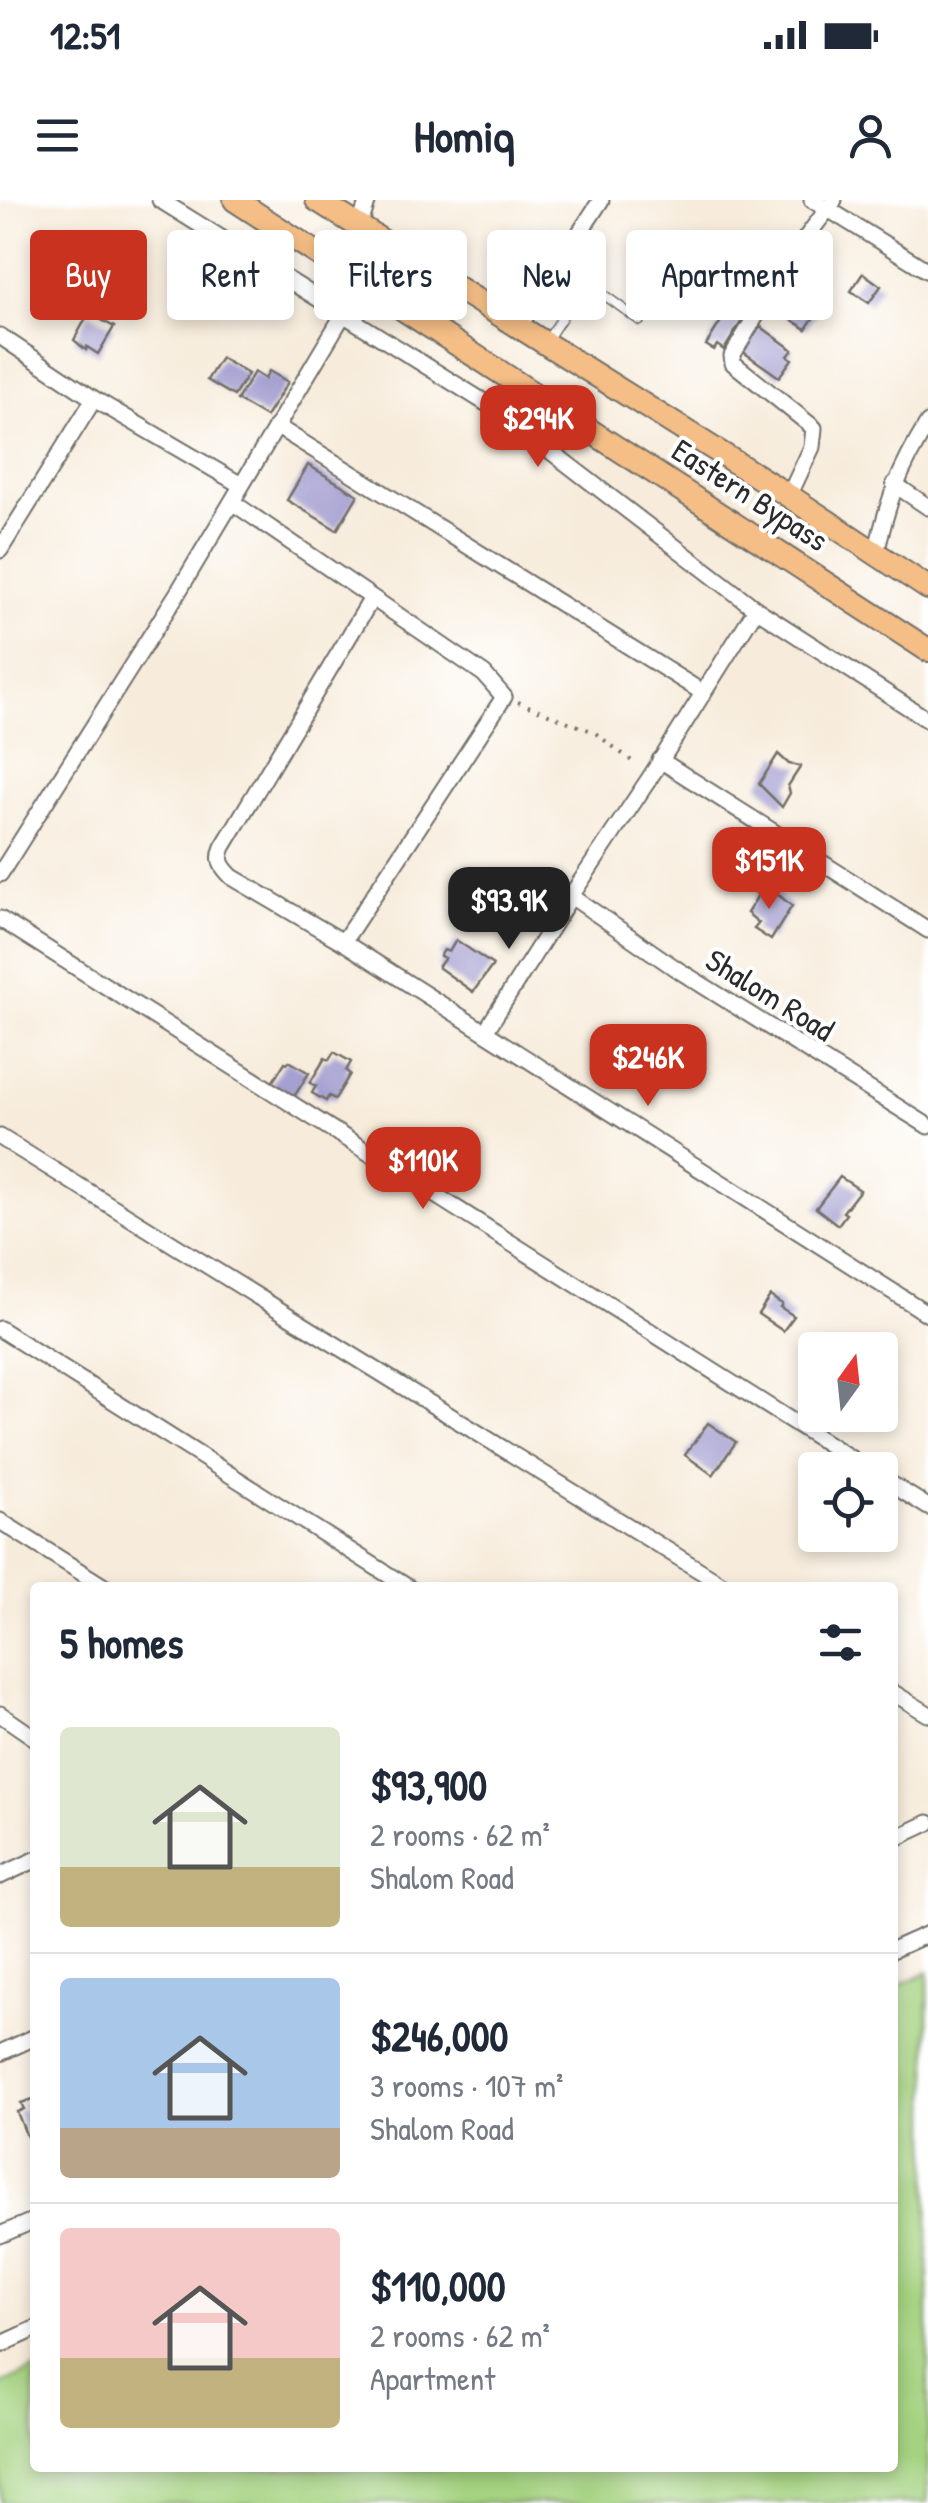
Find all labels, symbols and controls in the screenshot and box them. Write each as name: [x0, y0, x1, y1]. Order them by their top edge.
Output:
text: 12:51: [50, 9, 120, 61]
text: Homiq: [414, 105, 514, 166]
icon: menu: [30, 108, 85, 163]
icon: person: [843, 108, 898, 163]
chip: Buy: [30, 230, 147, 320]
chip: Rent: [167, 230, 294, 320]
chip: Filters: [314, 230, 467, 320]
chip: New: [487, 230, 606, 320]
chip: Apartment: [626, 230, 833, 320]
pin: $294K: [468, 385, 608, 470]
text: $294K: [502, 396, 574, 439]
street label: Eastern Bypass: [664, 428, 836, 561]
pin: $151K: [699, 827, 839, 912]
text: $151K: [734, 838, 804, 881]
pin: $93.9K: [428, 867, 590, 952]
text: $93.9K: [470, 878, 548, 921]
street label: Shalom Road: [698, 938, 843, 1051]
pin: $246K: [578, 1024, 718, 1109]
text: $246K: [612, 1035, 684, 1078]
pin: $110K: [353, 1127, 493, 1212]
text: $110K: [388, 1138, 458, 1181]
north arrow: [798, 1332, 898, 1432]
map controls: [798, 1332, 898, 1552]
button: locate: [798, 1452, 898, 1552]
text: 5 homes: [60, 1614, 183, 1671]
icon: filters: [813, 1615, 868, 1670]
text: $93,900: [370, 1756, 487, 1813]
icon: home: [140, 1767, 260, 1887]
text: 2 rooms · 62 m²: [370, 1813, 550, 1856]
text: Shalom Road: [370, 1856, 514, 1899]
text: $246,000: [370, 2007, 508, 2064]
icon: home: [140, 2018, 260, 2138]
text: 3 rooms · 107 m²: [370, 2064, 563, 2107]
text: Shalom Road: [370, 2107, 514, 2150]
text: $110,000: [370, 2257, 506, 2314]
icon: home: [140, 2268, 260, 2388]
text: 2 rooms · 62 m²: [370, 2314, 550, 2357]
text: Apartment: [370, 2357, 495, 2400]

